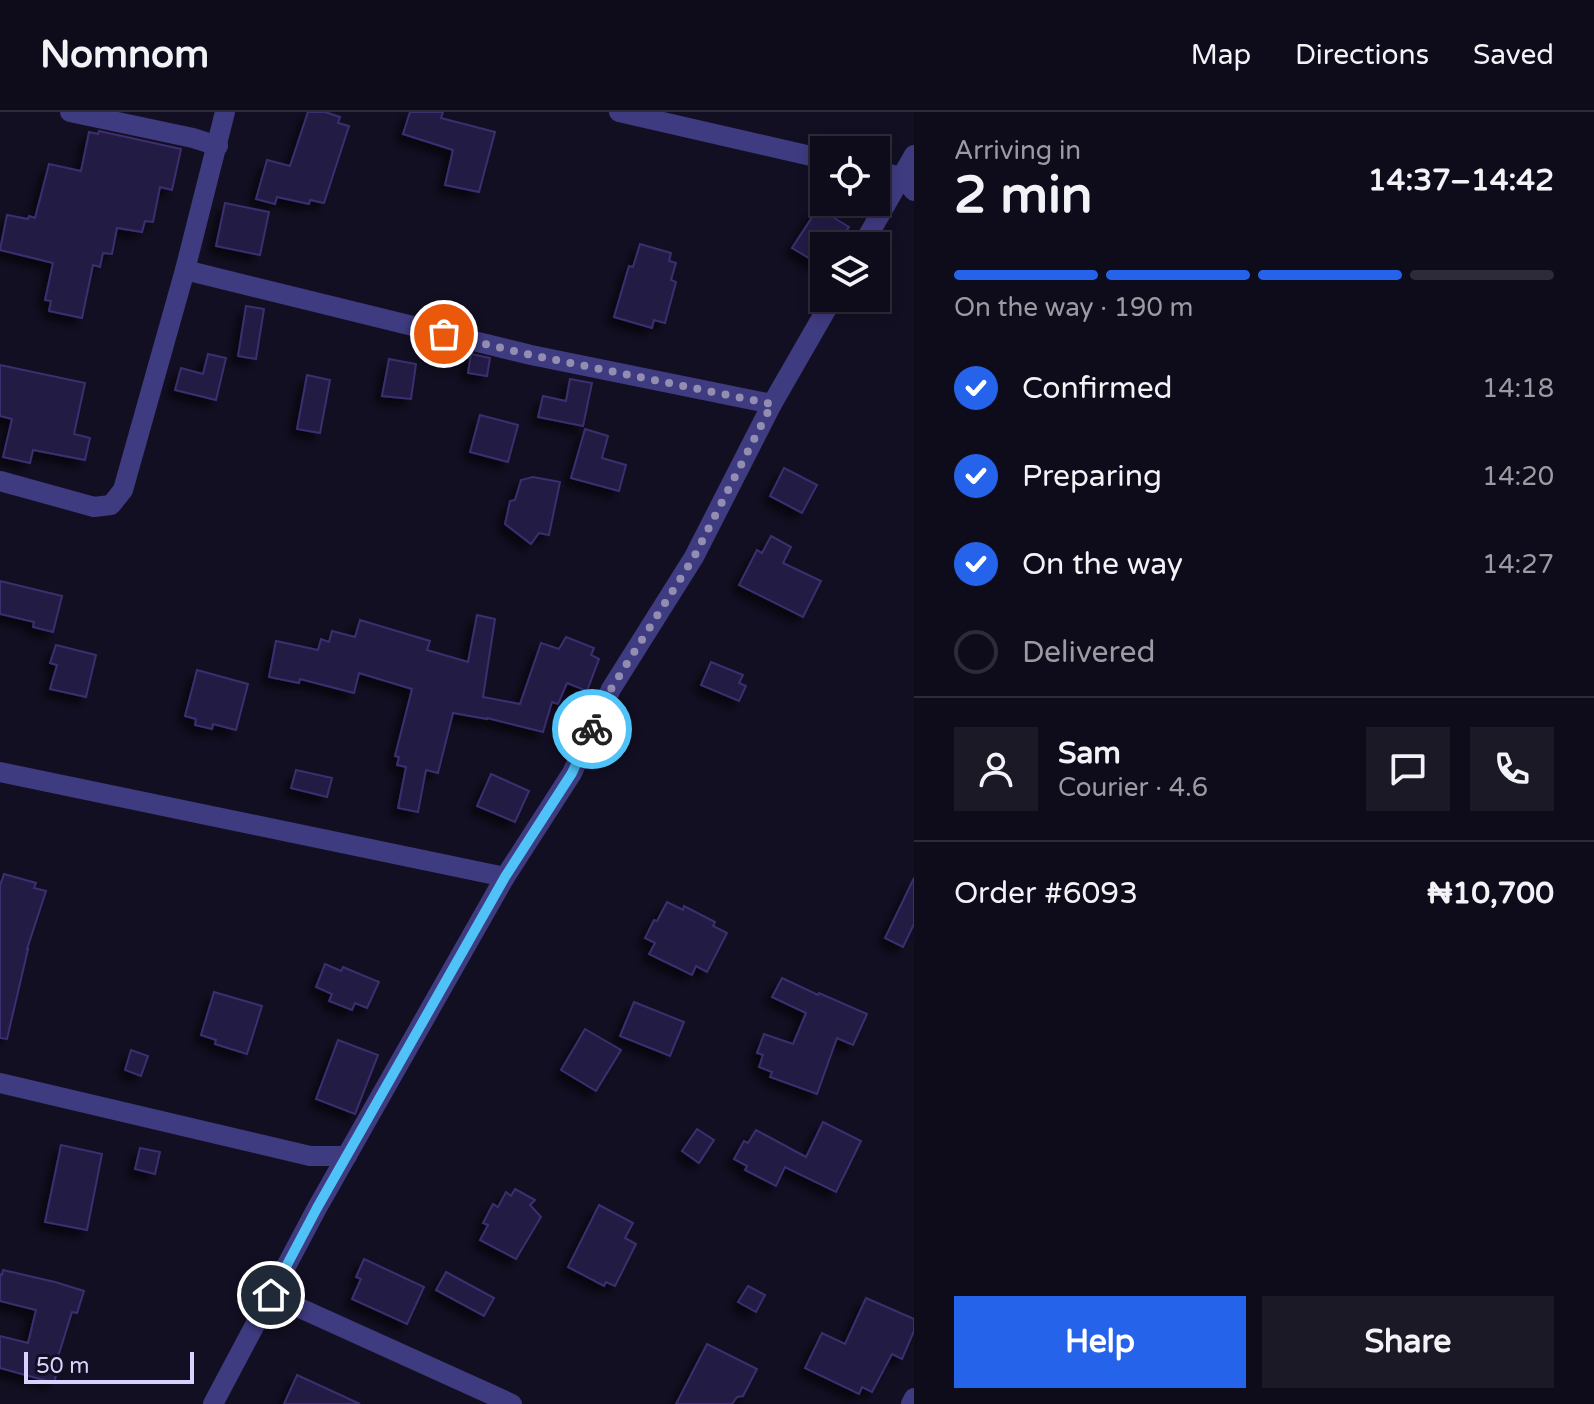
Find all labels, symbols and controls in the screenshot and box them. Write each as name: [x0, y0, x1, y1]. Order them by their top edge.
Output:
text: Nomnom: [40, 32, 209, 78]
text: Map: [1191, 38, 1251, 72]
text: Directions: [1295, 38, 1429, 72]
text: Saved: [1473, 38, 1554, 72]
text: Arriving in: [954, 135, 1081, 166]
map controls: [810, 136, 890, 312]
button: locate: [810, 136, 890, 216]
text: 14:37–14:42: [1368, 162, 1554, 199]
text: 2 min: [954, 164, 1093, 227]
button: layers: [810, 232, 890, 312]
text: On the way · 190 m: [954, 292, 1193, 323]
pin: [410, 300, 478, 368]
icon: bag: [422, 312, 466, 356]
icon: check: [954, 366, 998, 410]
text: Confirmed: [1022, 370, 1173, 407]
text: 14:18: [1482, 373, 1554, 404]
icon: check: [954, 454, 998, 498]
text: Preparing: [1022, 458, 1162, 495]
text: 14:20: [1482, 461, 1554, 492]
icon: check: [954, 542, 998, 586]
text: On the way: [1022, 546, 1183, 583]
text: 14:27: [1482, 549, 1554, 580]
text: Delivered: [1022, 634, 1156, 671]
courier: [552, 689, 632, 769]
icon: bike: [570, 707, 614, 751]
button: person: [954, 727, 1038, 811]
button: chat: [1366, 727, 1450, 811]
button: phone: [1470, 727, 1554, 811]
text: Sam: [1058, 735, 1121, 772]
text: Courier · 4.6: [1058, 772, 1208, 803]
text: Order #6093: [954, 875, 1138, 912]
text: ₦10,700: [1427, 875, 1554, 912]
pin: [237, 1261, 305, 1329]
icon: home: [249, 1273, 293, 1317]
button: Help: [954, 1296, 1246, 1388]
button: Share: [1262, 1296, 1554, 1388]
scale bar: [24, 1348, 194, 1384]
text: 50 m: [36, 1353, 90, 1379]

